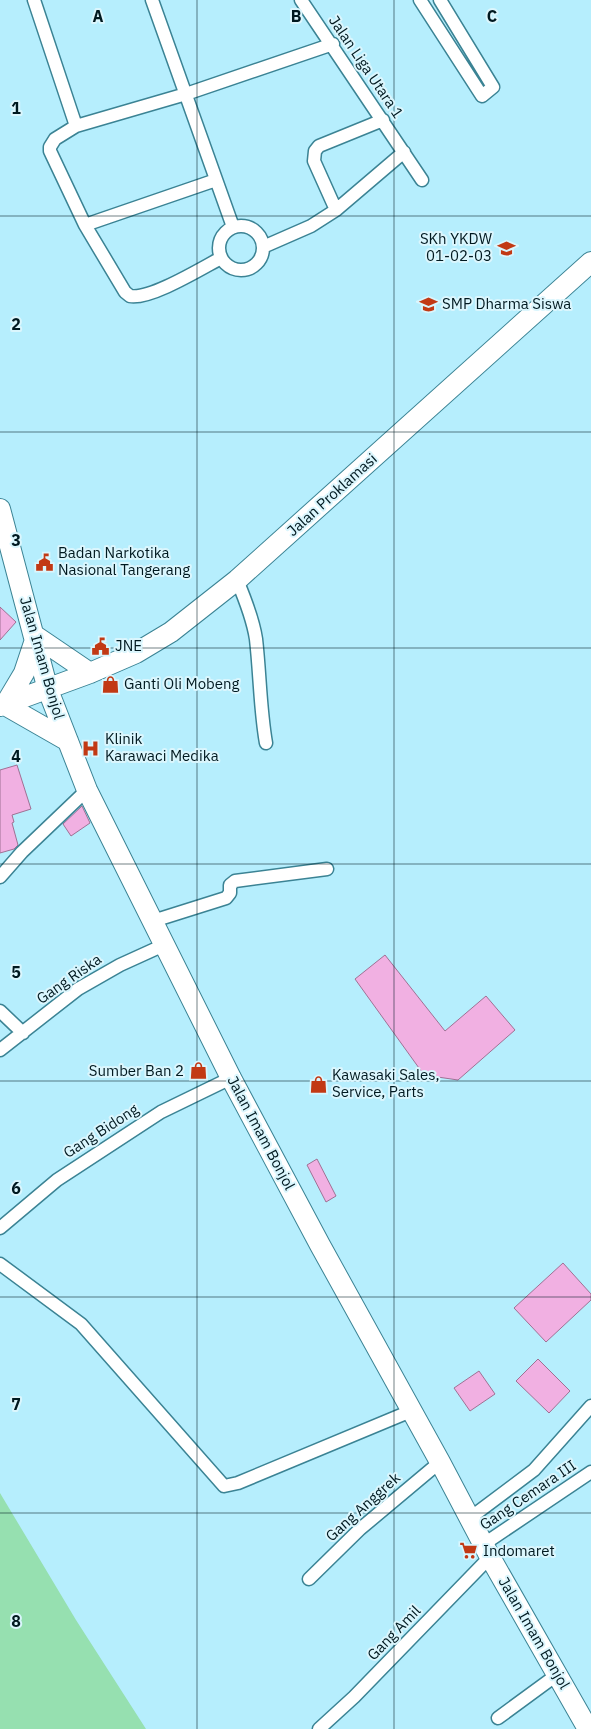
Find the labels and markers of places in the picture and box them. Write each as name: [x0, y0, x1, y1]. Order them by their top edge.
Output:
place label: SKh YKDW 01-02-03: [420, 229, 493, 265]
school or university icon: SKh YKDW 01-02-03: [496, 238, 516, 258]
school or university icon: SMP Dharma Siswa: [418, 294, 438, 314]
place label: SMP Dharma Siswa: [442, 294, 571, 313]
place label: Badan Narkotika Nasional Tangerang: [58, 543, 190, 579]
public building icon: Badan Narkotika Nasional Tangerang: [34, 552, 54, 572]
public building icon: JNE: [91, 636, 111, 656]
place label: JNE: [115, 636, 142, 655]
shop icon: Ganti Oli Mobeng: [100, 674, 120, 694]
place label: Ganti Oli Mobeng: [124, 674, 240, 693]
place label: Klinik Karawaci Medika: [105, 729, 219, 765]
hospital icon: Klinik Karawaci Medika: [81, 738, 101, 758]
place label: Sumber Ban 2: [89, 1061, 184, 1080]
shop icon: Sumber Ban 2: [188, 1061, 208, 1081]
place label: Kawasaki Sales, Service, Parts: [332, 1065, 440, 1101]
shop icon: Kawasaki Sales, Service, Parts: [308, 1074, 328, 1094]
supermarket icon: Indomaret: [459, 1541, 479, 1561]
place label: Indomaret: [483, 1541, 555, 1560]

